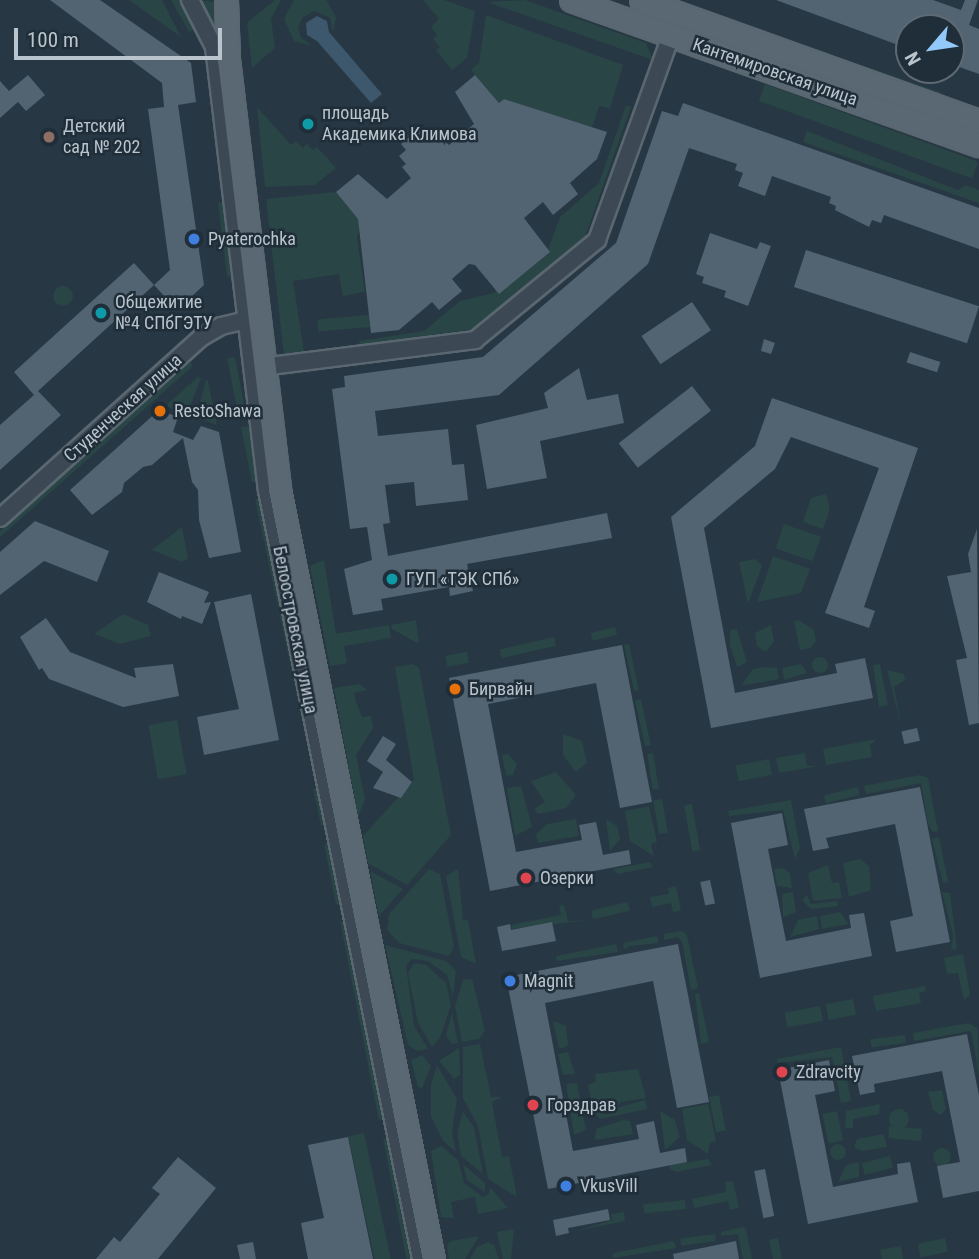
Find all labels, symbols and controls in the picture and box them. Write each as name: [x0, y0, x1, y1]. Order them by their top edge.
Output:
scale bar: [18, 14, 226, 58]
north arrow: [895, 14, 965, 84]
text: 100 m: [27, 28, 79, 52]
street label: Кантемировская улица: [690, 34, 860, 110]
text: N: [900, 48, 926, 69]
place label: площадь Академика Климова: [322, 103, 477, 146]
place label: Детский сад № 202: [63, 116, 140, 158]
marker: площадь Академика Климова: [300, 116, 316, 132]
marker: Детский сад № 202: [41, 129, 57, 145]
place label: Pyaterochka: [208, 228, 296, 250]
marker: Pyaterochka: [186, 231, 202, 247]
place label: Общежитие №4 СПбГЭТУ: [115, 292, 212, 334]
marker: Общежитие №4 СПбГЭТУ: [93, 305, 109, 321]
street label: Студенческая улица: [60, 349, 186, 467]
place label: RestoShawa: [174, 400, 261, 422]
marker: RestoShawa: [152, 403, 168, 419]
street label: Белоостровская улица: [268, 544, 322, 716]
place label: ГУП «ТЭК СПб»: [406, 568, 519, 590]
marker: ГУП «ТЭК СПб»: [384, 571, 400, 587]
place label: Бирвайн: [469, 678, 533, 700]
marker: Бирвайн: [447, 681, 463, 697]
place label: Озерки: [540, 867, 594, 889]
marker: Озерки: [518, 870, 534, 886]
place label: Magnit: [524, 970, 573, 992]
marker: Magnit: [502, 973, 518, 989]
place label: Zdravcity: [796, 1061, 861, 1083]
marker: Zdravcity: [774, 1064, 790, 1080]
place label: Горздрав: [547, 1094, 616, 1116]
marker: Горздрав: [525, 1097, 541, 1113]
place label: VkusVill: [580, 1175, 638, 1197]
marker: VkusVill: [558, 1178, 574, 1194]

